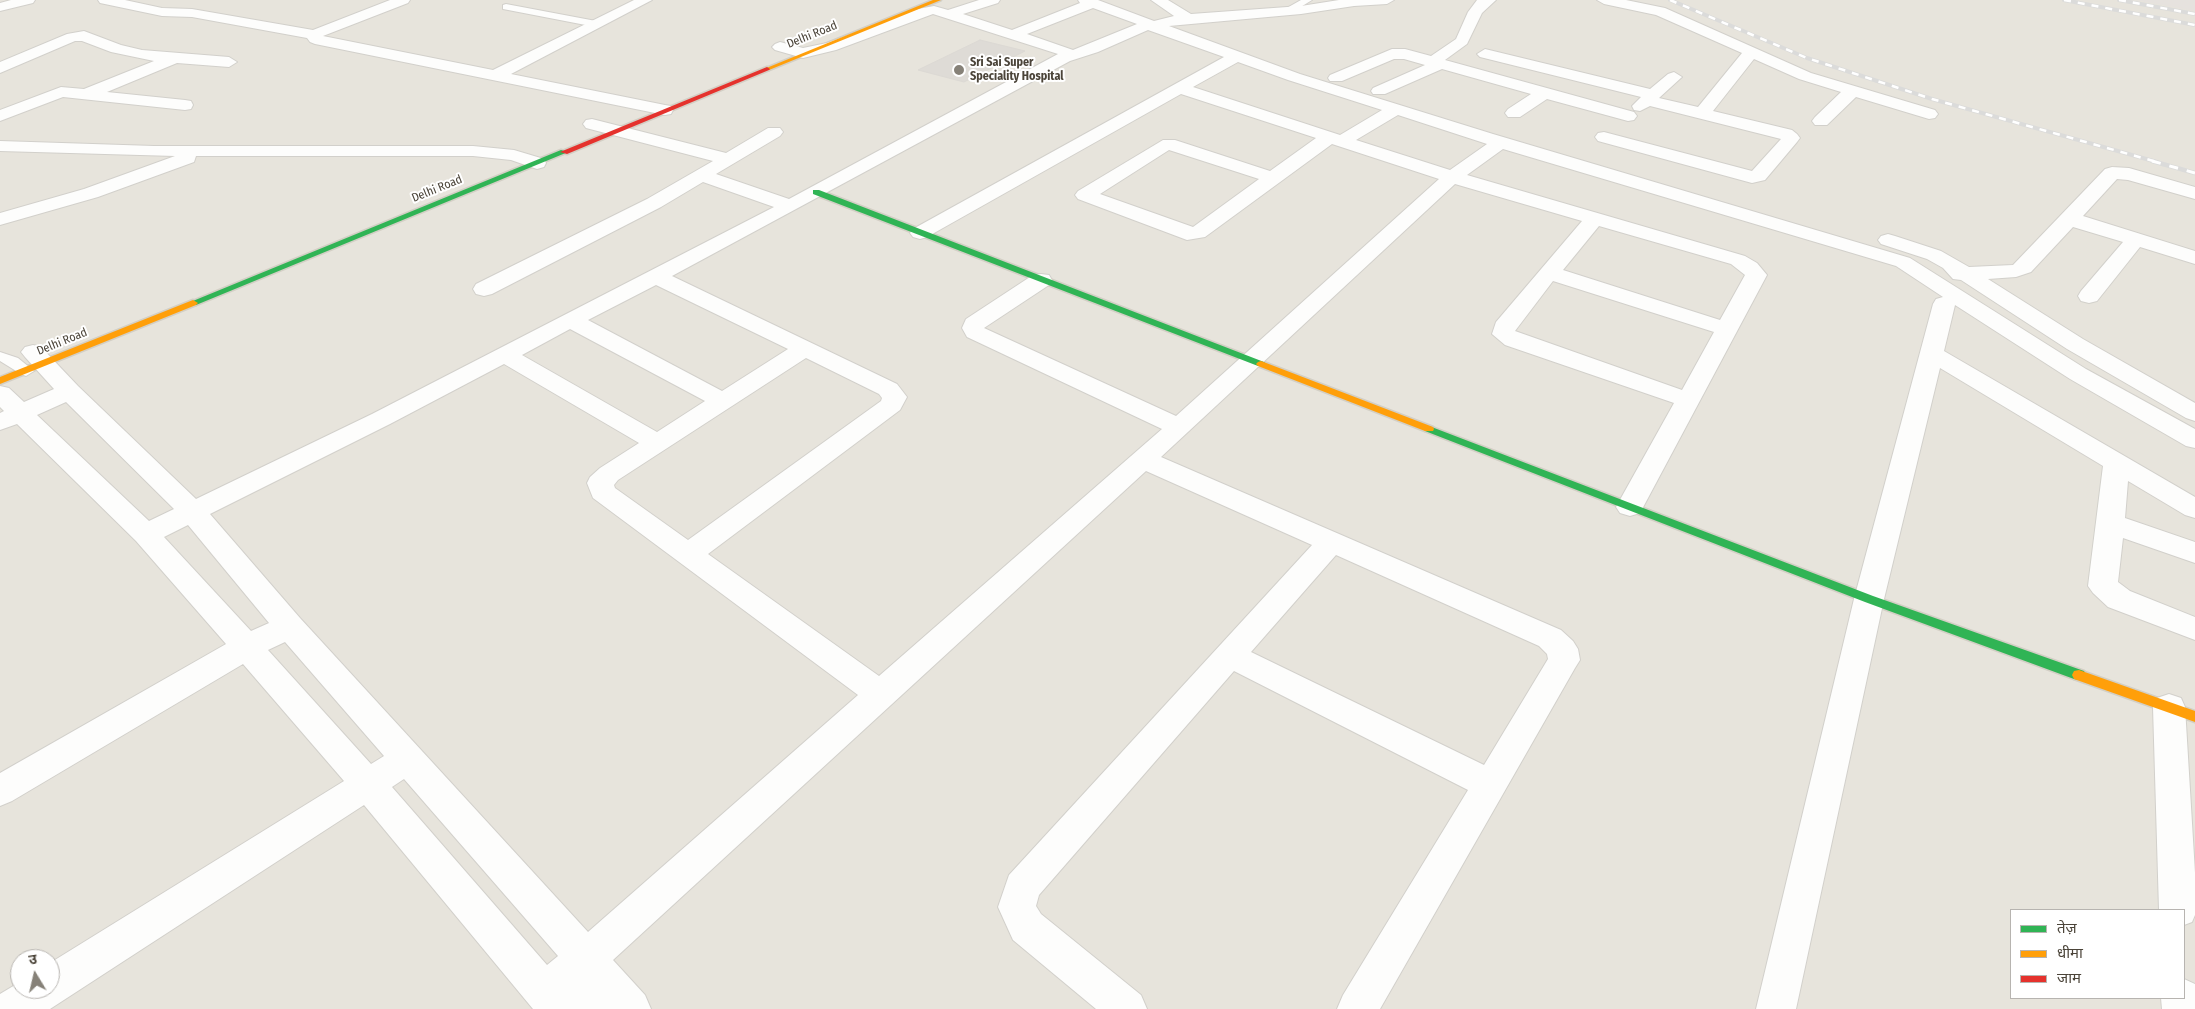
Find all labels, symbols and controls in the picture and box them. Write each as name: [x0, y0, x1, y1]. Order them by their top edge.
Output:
street label: Delhi Road: [785, 18, 839, 52]
place label: Sri Sai Super Speciality Hospital: [970, 56, 1064, 84]
marker: Sri Sai Super Speciality Hospital: [952, 63, 966, 77]
street label: Delhi Road: [410, 172, 464, 206]
street label: Delhi Road: [35, 325, 89, 359]
legend: [2010, 909, 2185, 999]
text: तेज़: [2057, 919, 2077, 937]
text: धीमा: [2057, 944, 2083, 962]
north arrow: [10, 949, 60, 999]
text: उ: [27, 951, 38, 969]
text: जाम: [2057, 969, 2081, 987]

